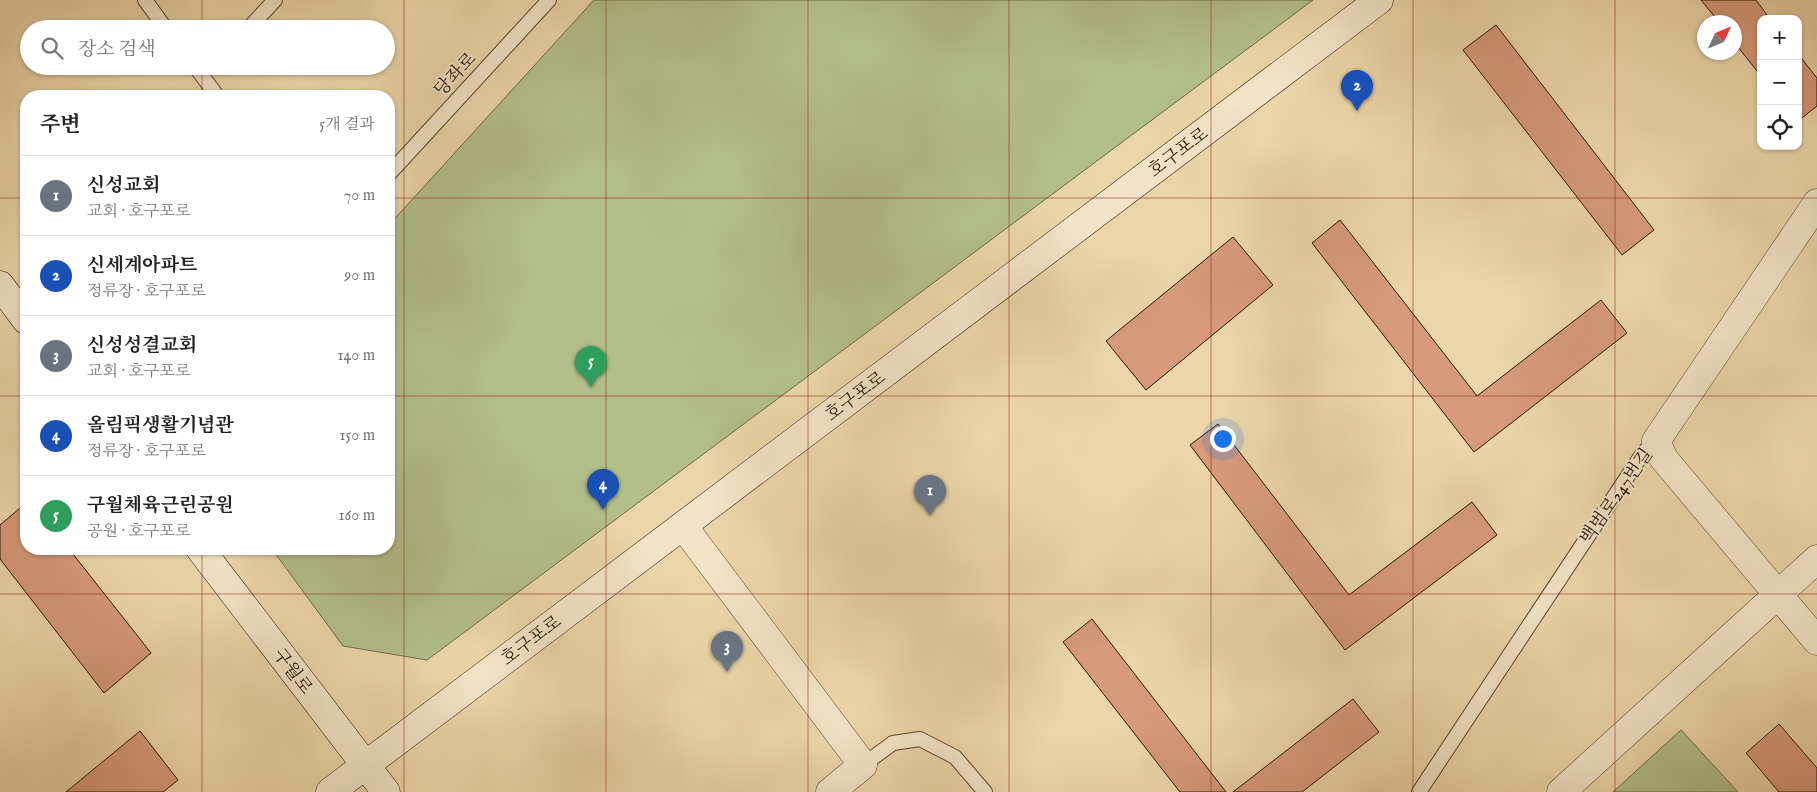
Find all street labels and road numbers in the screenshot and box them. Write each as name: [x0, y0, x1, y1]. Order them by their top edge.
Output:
street label: 당좌로: [430, 48, 482, 102]
street label: 호구포로: [1144, 123, 1214, 183]
street label: 호구포로: [821, 367, 891, 427]
street label: 백범로247번길: [1576, 444, 1659, 549]
street label: 호구포로: [497, 611, 567, 671]
street label: 구월로: [267, 644, 317, 700]

